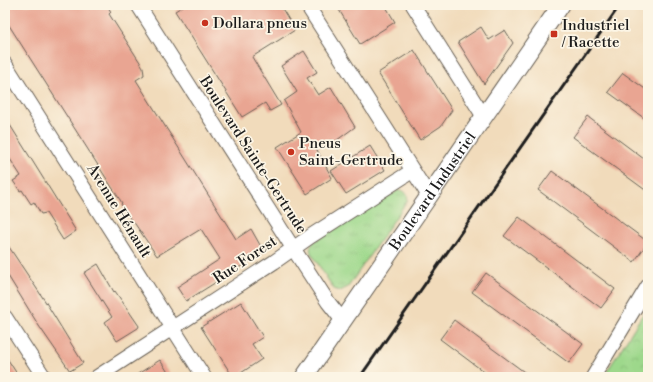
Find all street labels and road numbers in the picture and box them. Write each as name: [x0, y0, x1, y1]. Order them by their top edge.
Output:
street label: Boulevard Sainte-Gertrude: [194, 72, 311, 237]
street label: Boulevard Industriel: [384, 128, 480, 255]
street label: Avenue Hénault: [82, 160, 156, 262]
street label: Rue Forest: [210, 231, 281, 288]

